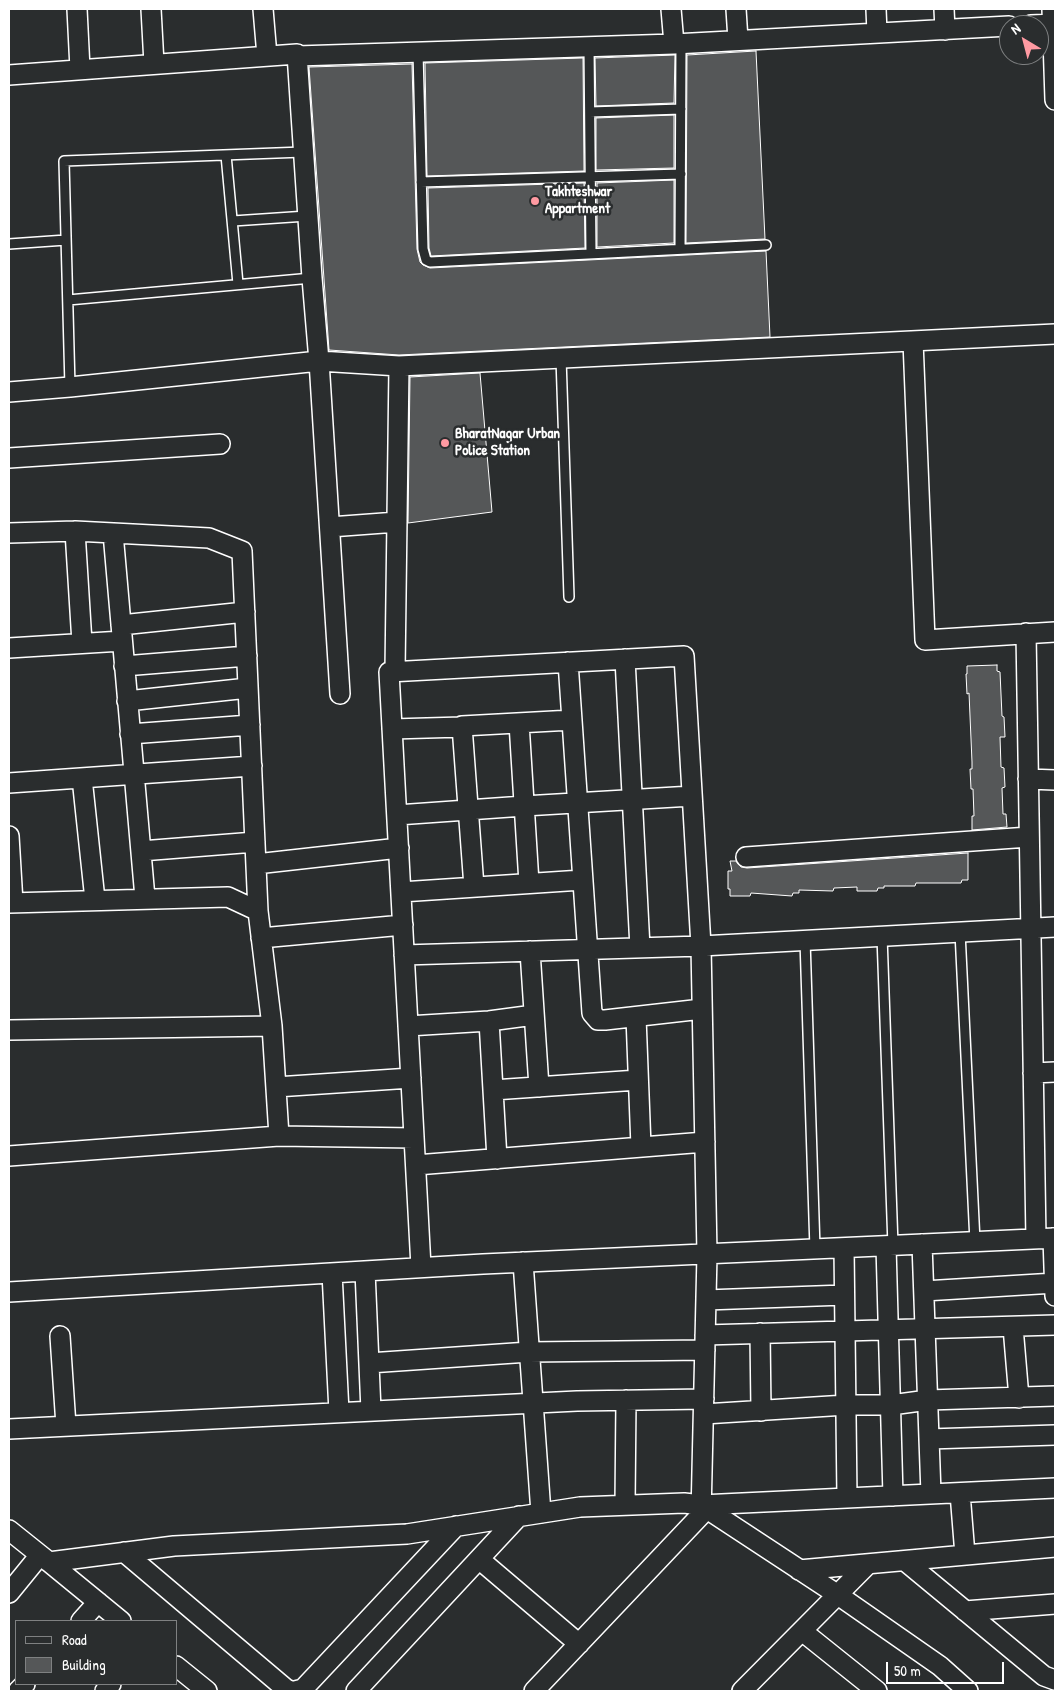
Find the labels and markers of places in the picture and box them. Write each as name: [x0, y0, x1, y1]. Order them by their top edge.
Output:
place label: Takhteshwar Appartment: [545, 183, 612, 218]
marker: Takhteshwar Appartment: [529, 195, 541, 207]
place label: BharatNagar Urban Police Station: [455, 425, 560, 460]
marker: BharatNagar Urban Police Station: [439, 437, 451, 449]

